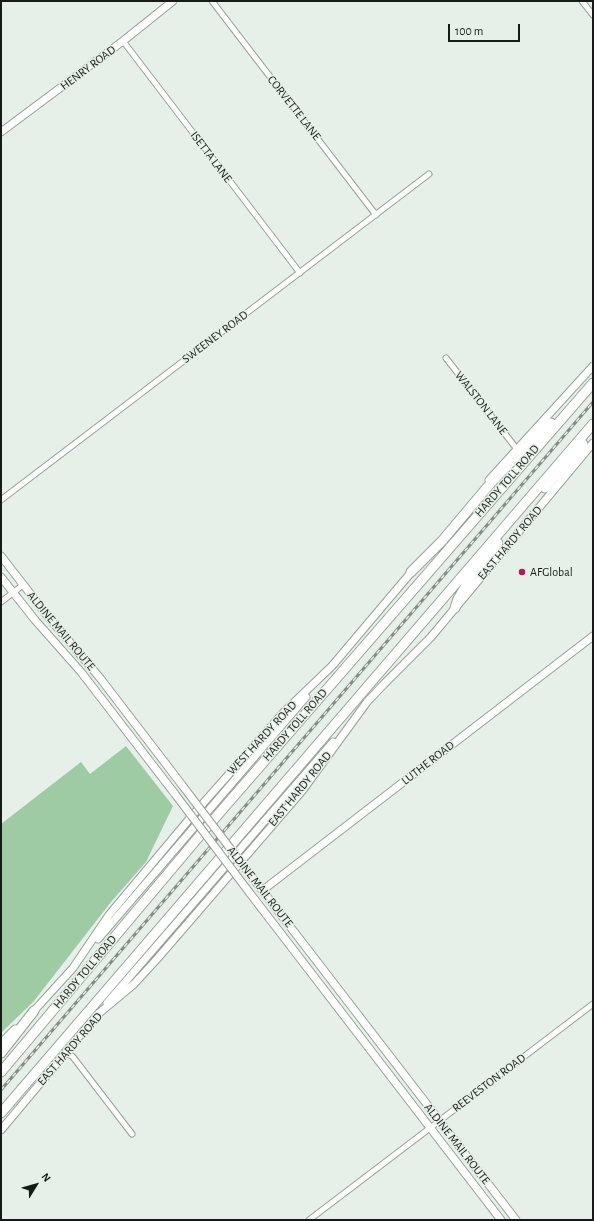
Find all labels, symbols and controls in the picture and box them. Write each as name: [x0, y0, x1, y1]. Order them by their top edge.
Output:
scale bar: [450, 16, 522, 42]
text: 100 m: [455, 25, 483, 37]
street label: HENRY ROAD: [58, 43, 118, 93]
street label: CORVETTE LANE: [264, 73, 324, 143]
street label: ISETTA LANE: [187, 128, 235, 186]
street label: SWEENEY ROAD: [179, 308, 251, 366]
street label: WALSTON LANE: [452, 368, 510, 438]
street label: HARDY TOLL ROAD: [472, 442, 542, 520]
street label: EAST HARDY ROAD: [475, 503, 545, 583]
place label: AFGlobal: [530, 565, 573, 579]
marker: AFGlobal: [517, 567, 527, 577]
street label: ALDINE MAIL ROUTE: [24, 589, 98, 673]
street label: HARDY TOLL ROAD: [260, 686, 330, 764]
street label: WEST HARDY ROAD: [224, 698, 300, 778]
street label: LUTHE ROAD: [399, 738, 457, 788]
street label: EAST HARDY ROAD: [265, 749, 335, 829]
street label: ALDINE MAIL ROUTE: [224, 844, 296, 930]
street label: HARDY TOLL ROAD: [50, 932, 120, 1012]
street label: EAST HARDY ROAD: [34, 1009, 106, 1089]
street label: REEVESTON ROAD: [449, 1051, 529, 1115]
street label: ALDINE MAIL ROUTE: [421, 1101, 493, 1187]
north arrow: [16, 1165, 56, 1205]
text: N: [39, 1171, 53, 1184]

